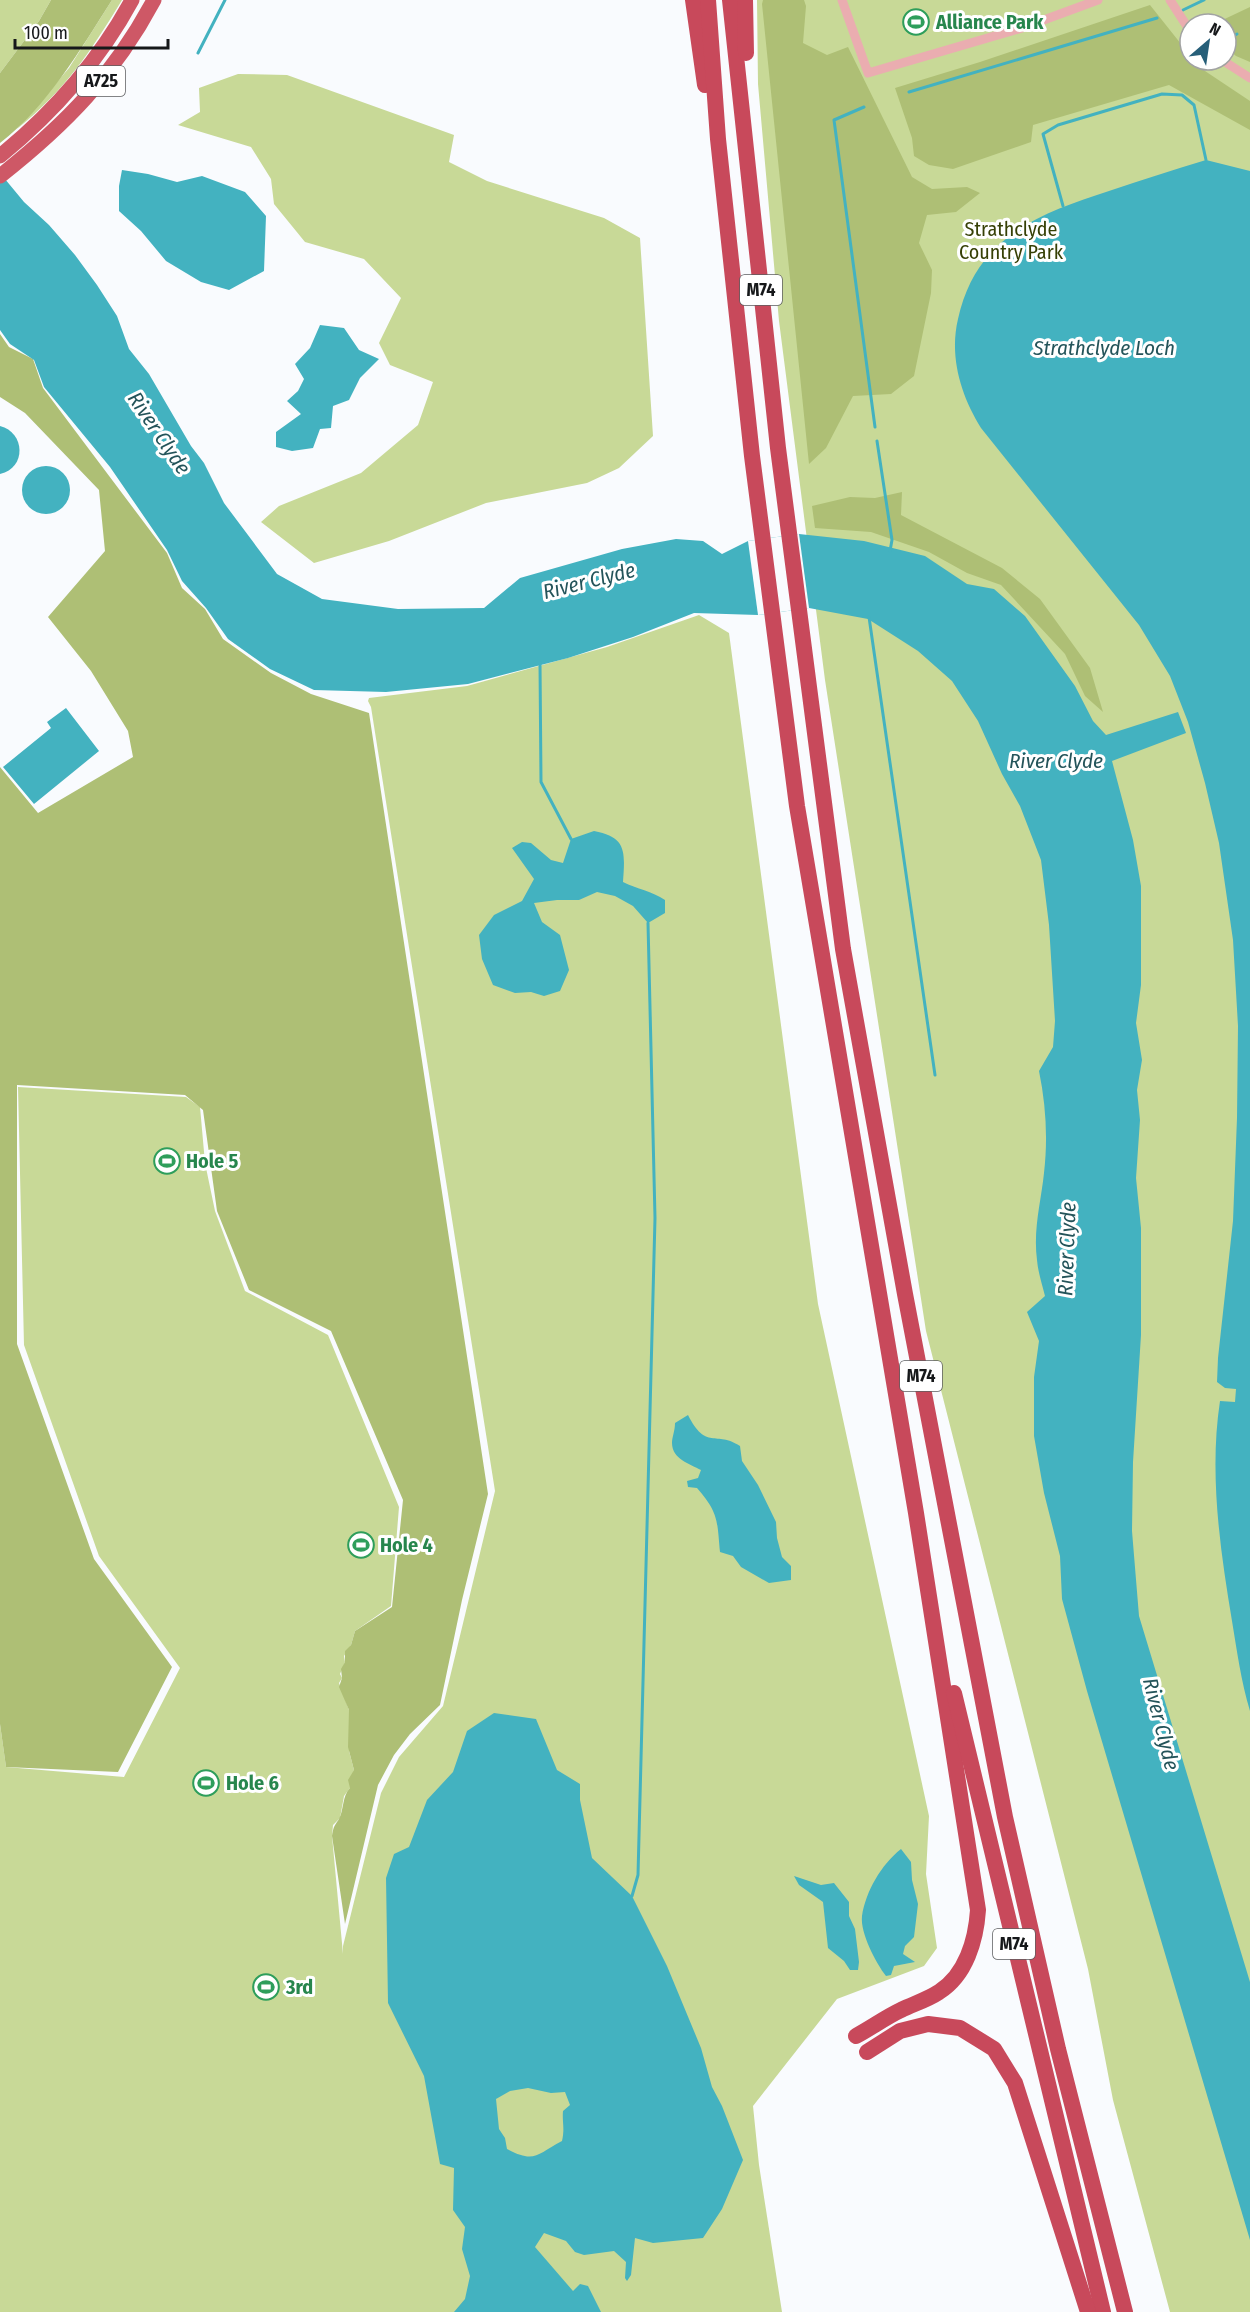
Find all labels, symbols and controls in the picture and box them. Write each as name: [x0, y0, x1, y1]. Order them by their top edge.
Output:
sports icon: Alliance Park: [901, 7, 931, 37]
place label: Alliance Park: [935, 10, 1044, 34]
scale bar: [15, 12, 168, 50]
north arrow: [1178, 12, 1238, 72]
text: N: [1206, 19, 1224, 40]
text: 100 m: [24, 22, 68, 44]
road number: A725: [77, 66, 125, 96]
park label: Strathclyde Country Park: [959, 217, 1064, 264]
road number: M74: [740, 275, 782, 305]
water label: Strathclyde Loch: [1032, 335, 1175, 361]
water label: River Clyde: [122, 387, 196, 479]
water label: River Clyde: [540, 557, 638, 605]
water label: River Clyde: [1009, 748, 1103, 774]
sports icon: Hole 5: [152, 1146, 182, 1176]
place label: Hole 5: [186, 1149, 238, 1173]
water label: River Clyde: [1052, 1202, 1082, 1296]
road number: M74: [900, 1361, 942, 1391]
sports icon: Hole 4: [346, 1530, 376, 1560]
place label: Hole 4: [380, 1533, 433, 1557]
water label: River Clyde: [1137, 1675, 1185, 1773]
sports icon: Hole 6: [191, 1768, 221, 1798]
place label: Hole 6: [226, 1771, 279, 1795]
road number: M74: [993, 1929, 1035, 1959]
sports icon: 3rd: [251, 1972, 281, 2002]
place label: 3rd: [285, 1975, 313, 1999]

